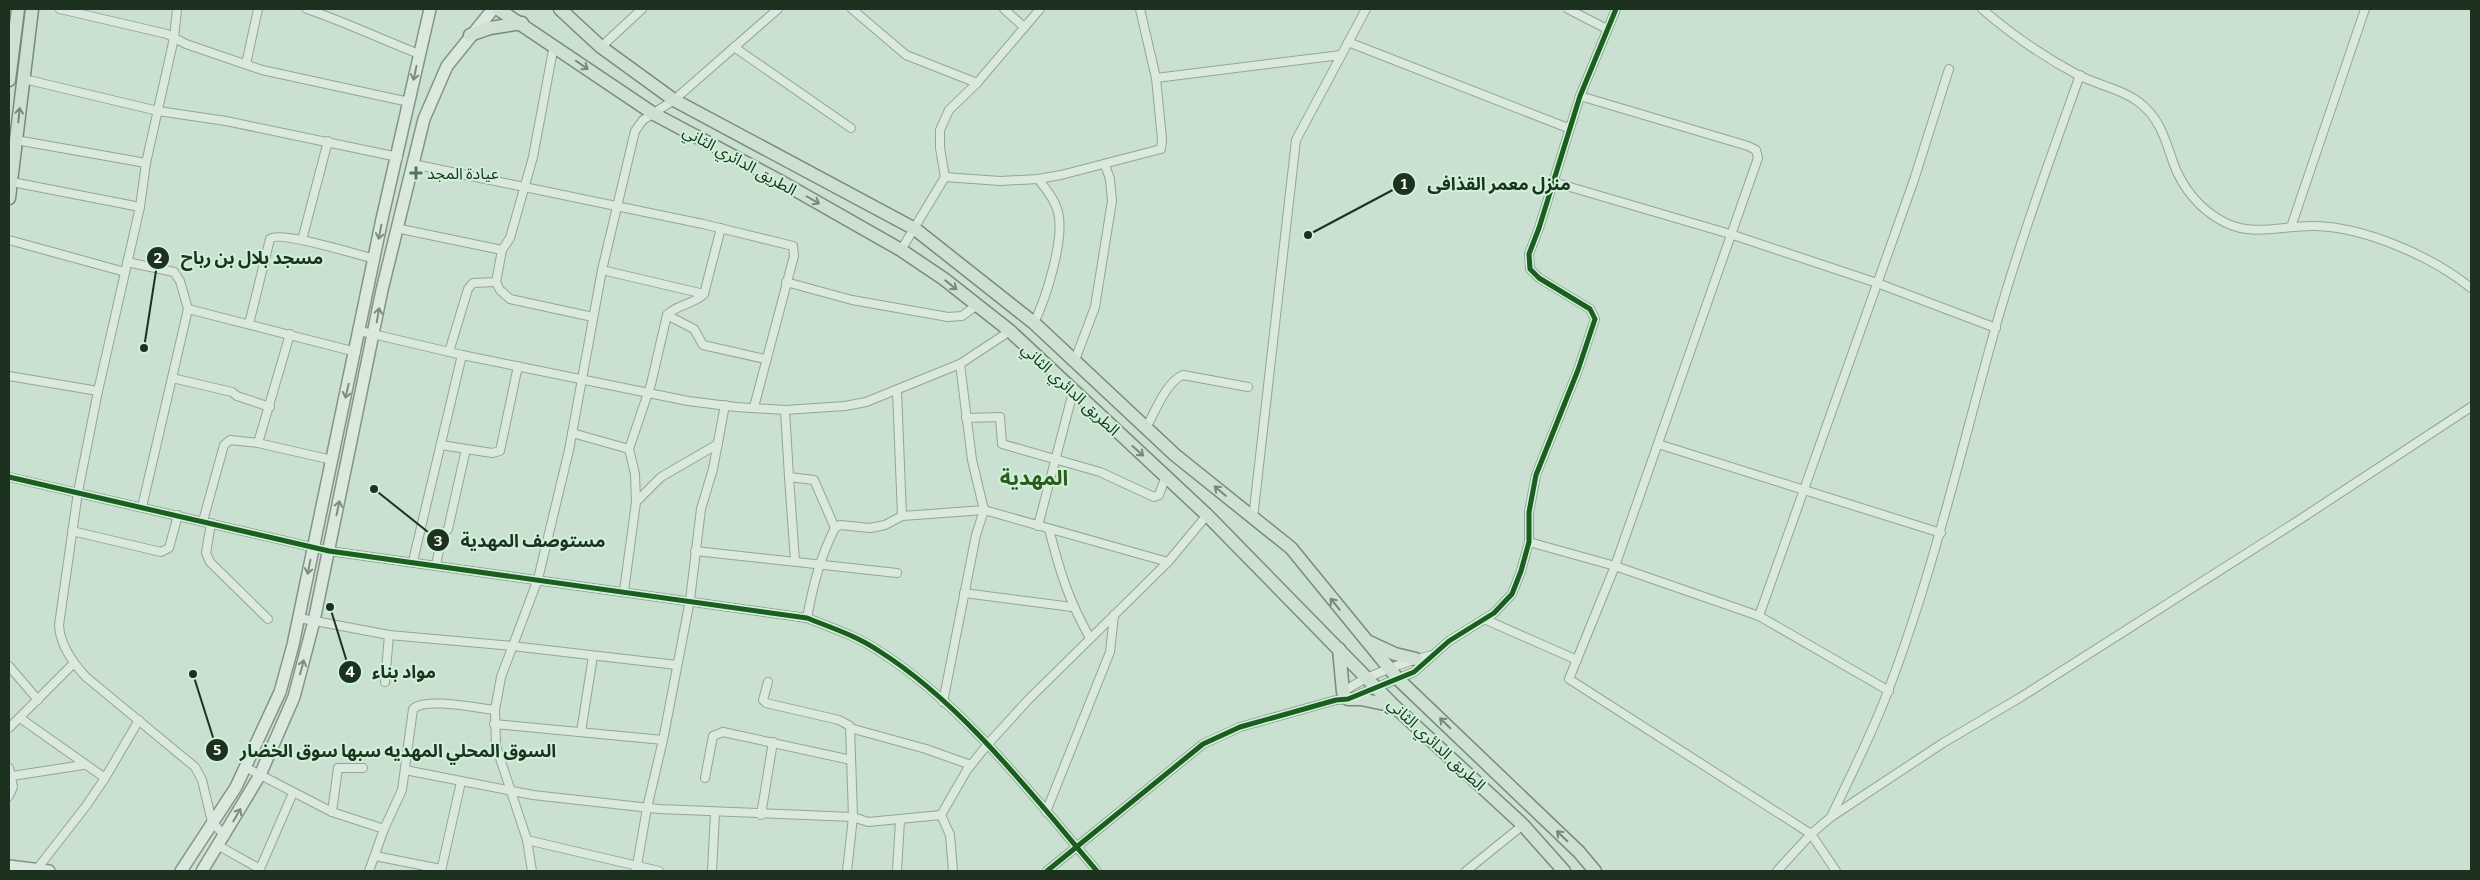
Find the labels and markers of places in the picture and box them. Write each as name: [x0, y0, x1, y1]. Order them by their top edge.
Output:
place label: عيادة المجد: [427, 164, 499, 183]
marker: عيادة المجد: [409, 166, 423, 180]
callout: منزل معمر القذافى: [1392, 167, 1580, 200]
callout: مسجد بلال بن رباح: [145, 242, 333, 275]
callout: مستوصف المهدية: [425, 524, 615, 557]
callout: مواد بناء: [337, 656, 446, 689]
callout: السوق المحلي المهديه سبها سوق الخضار: [204, 734, 566, 767]

